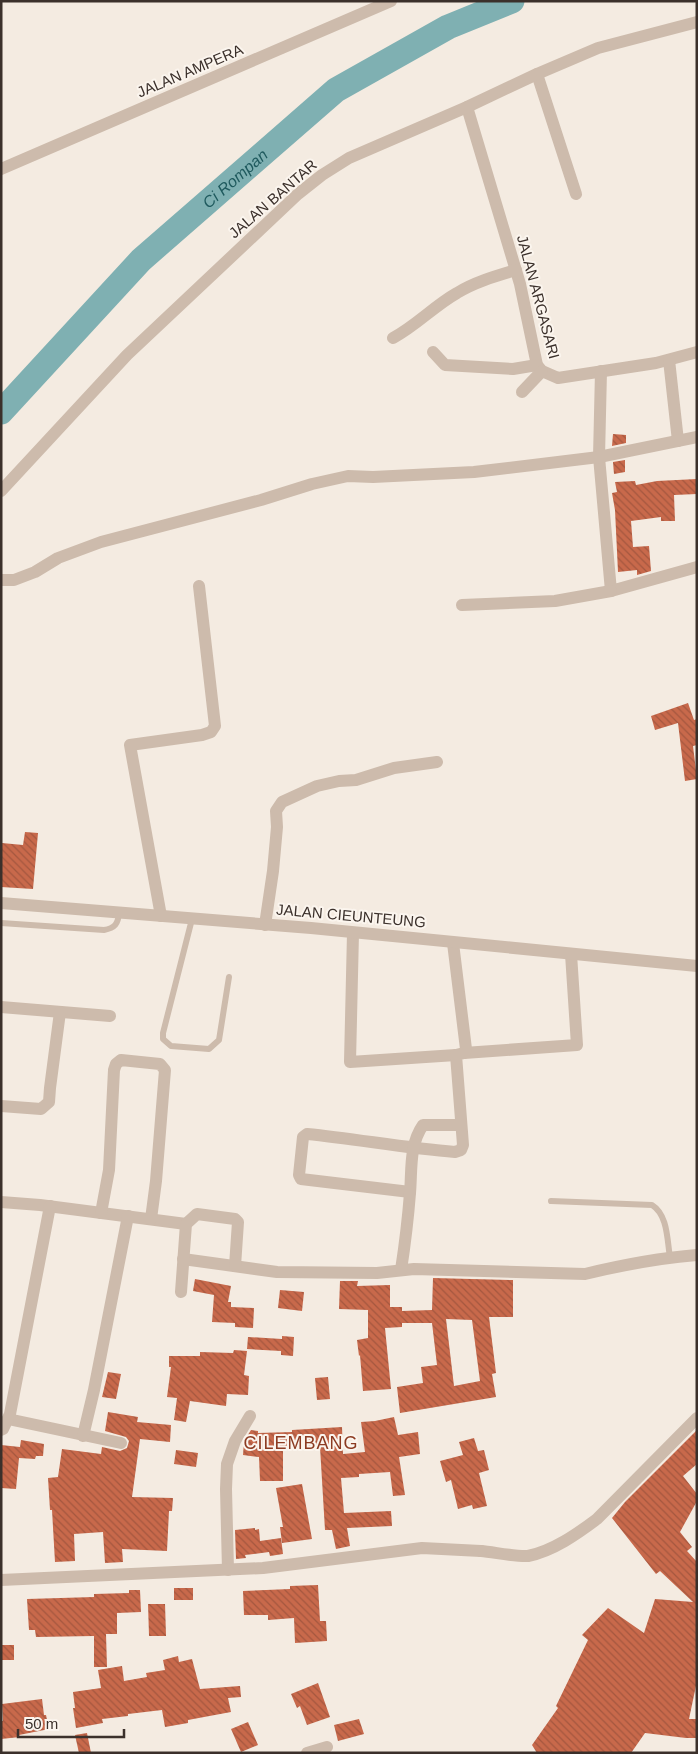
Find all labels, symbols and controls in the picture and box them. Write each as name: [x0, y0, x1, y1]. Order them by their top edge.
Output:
street label: JALAN AMPERA: [134, 41, 245, 101]
water label: Ci Rompan: [199, 146, 271, 211]
street label: JALAN BANTAR: [225, 156, 320, 241]
street label: JALAN ARGASARI: [514, 233, 563, 361]
street label: JALAN CIEUNTEUNG: [276, 900, 427, 931]
district label: CILEMBANG: [243, 1433, 359, 1453]
scale bar: [18, 1706, 124, 1738]
text: 50 m: [25, 1715, 58, 1732]

